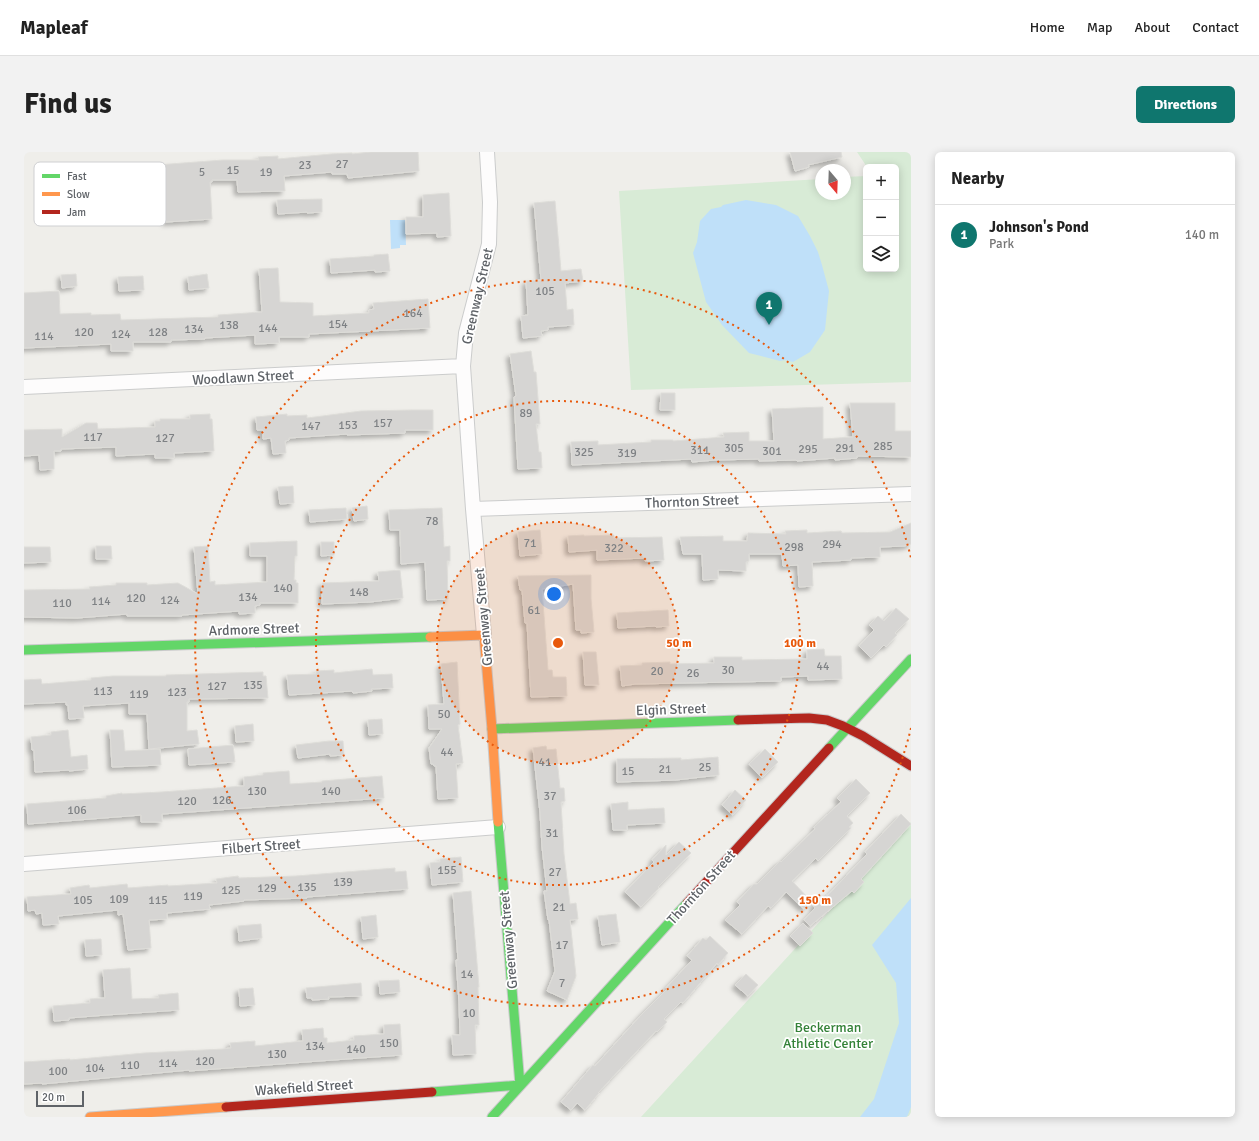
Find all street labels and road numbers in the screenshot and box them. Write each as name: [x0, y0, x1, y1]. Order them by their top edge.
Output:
street label: Greenway Street: [458, 246, 497, 346]
street label: Woodlawn Street: [192, 366, 294, 389]
street label: Thornton Street: [645, 491, 739, 512]
street label: Greenway Street: [471, 567, 496, 667]
street label: Ardmore Street: [208, 619, 300, 640]
street label: Elgin Street: [636, 700, 707, 719]
street label: Filbert Street: [221, 835, 301, 858]
street label: Thornton Street: [664, 847, 739, 928]
street label: Greenway Street: [496, 890, 521, 990]
street label: Wakefield Street: [254, 1076, 354, 1099]

